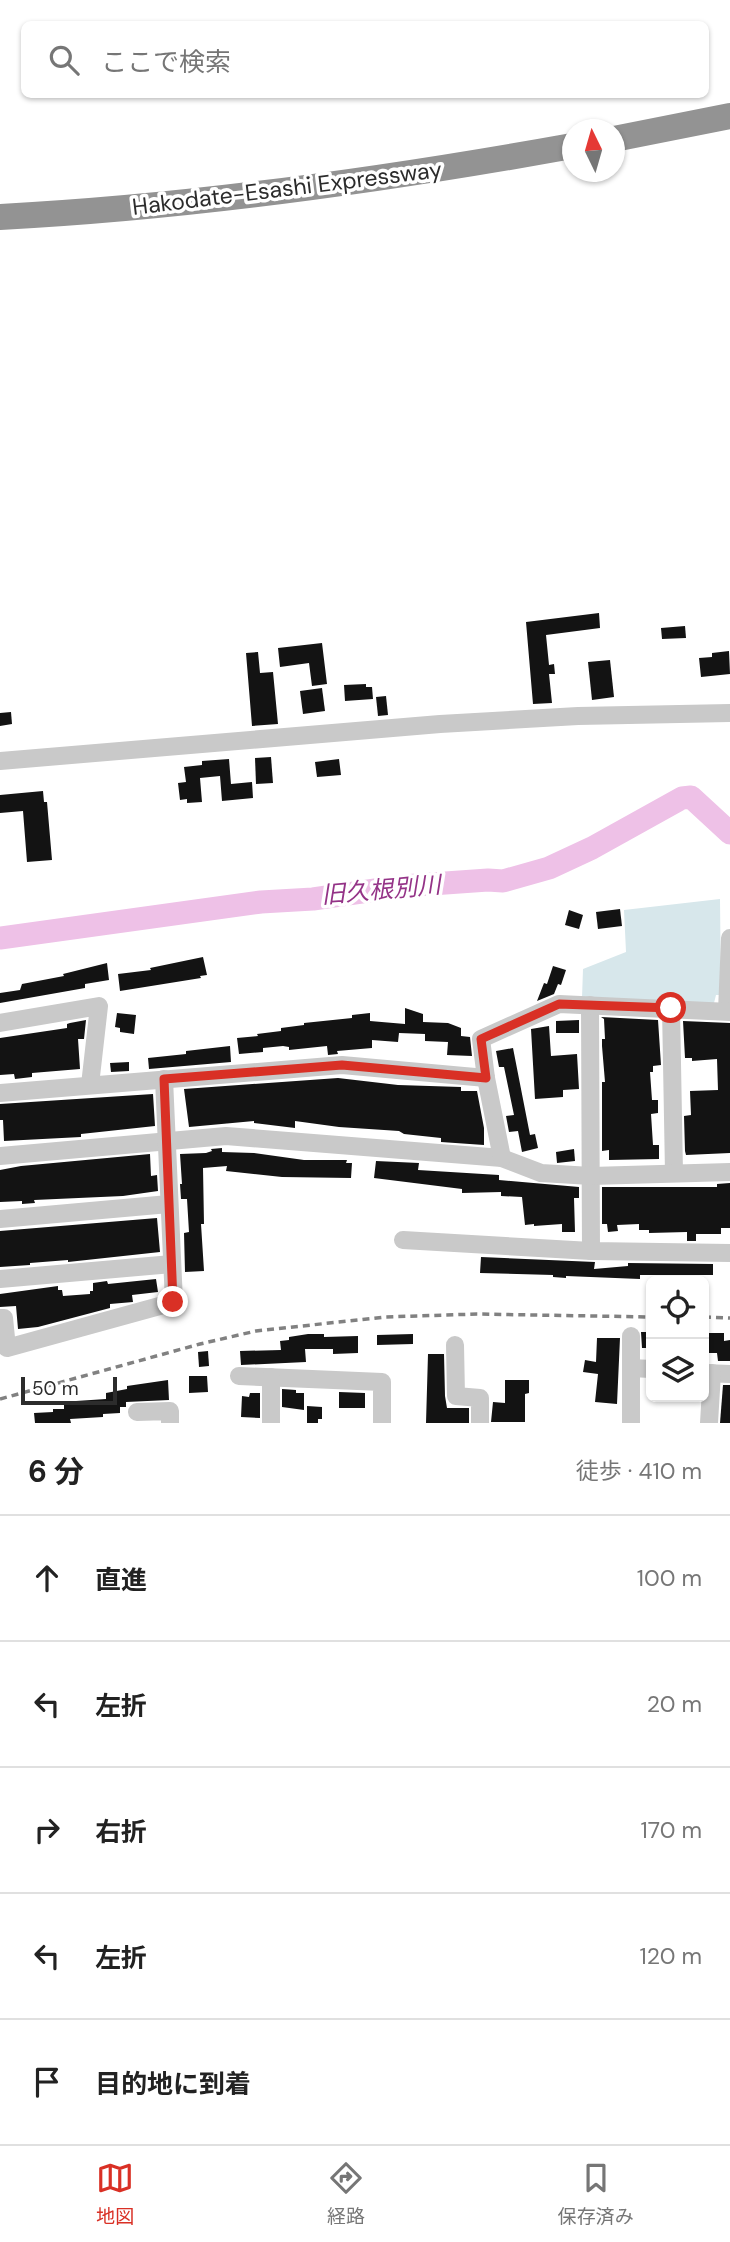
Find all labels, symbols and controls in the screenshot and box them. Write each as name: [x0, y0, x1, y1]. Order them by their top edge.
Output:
search box: [21, 21, 709, 98]
icon: search: [45, 41, 83, 79]
text: ここで検索: [101, 45, 231, 79]
north arrow: [562, 119, 625, 182]
street label: Hakodate-Esashi Expressway: [131, 154, 444, 222]
water label: 旧久根別川: [320, 869, 445, 910]
route start: [655, 992, 686, 1023]
map controls: [646, 1276, 709, 1402]
button: locate: [646, 1276, 709, 1339]
route end: [157, 1286, 188, 1317]
button: layers: [646, 1339, 709, 1402]
scale bar: [21, 1374, 117, 1406]
text: 50 m: [32, 1376, 79, 1401]
text: 6 分: [28, 1452, 84, 1491]
text: 徒歩 · 410 m: [576, 1456, 702, 1486]
icon: ahead: [28, 1559, 66, 1597]
text: 直進: [95, 1563, 147, 1597]
text: 100 m: [637, 1563, 702, 1593]
icon: left: [28, 1685, 66, 1723]
text: 左折: [95, 1689, 147, 1723]
text: 20 m: [647, 1689, 702, 1719]
icon: right: [28, 1811, 66, 1849]
text: 右折: [95, 1815, 147, 1849]
text: 170 m: [641, 1815, 702, 1845]
icon: left: [28, 1937, 66, 1975]
text: 左折: [95, 1941, 147, 1975]
text: 120 m: [639, 1941, 702, 1971]
icon: arrive: [28, 2063, 66, 2101]
text: 目的地に到着: [95, 2067, 251, 2101]
tab: 地図: [96, 2159, 134, 2229]
tab: 経路: [327, 2159, 365, 2229]
tab: 保存済み: [558, 2159, 634, 2229]

